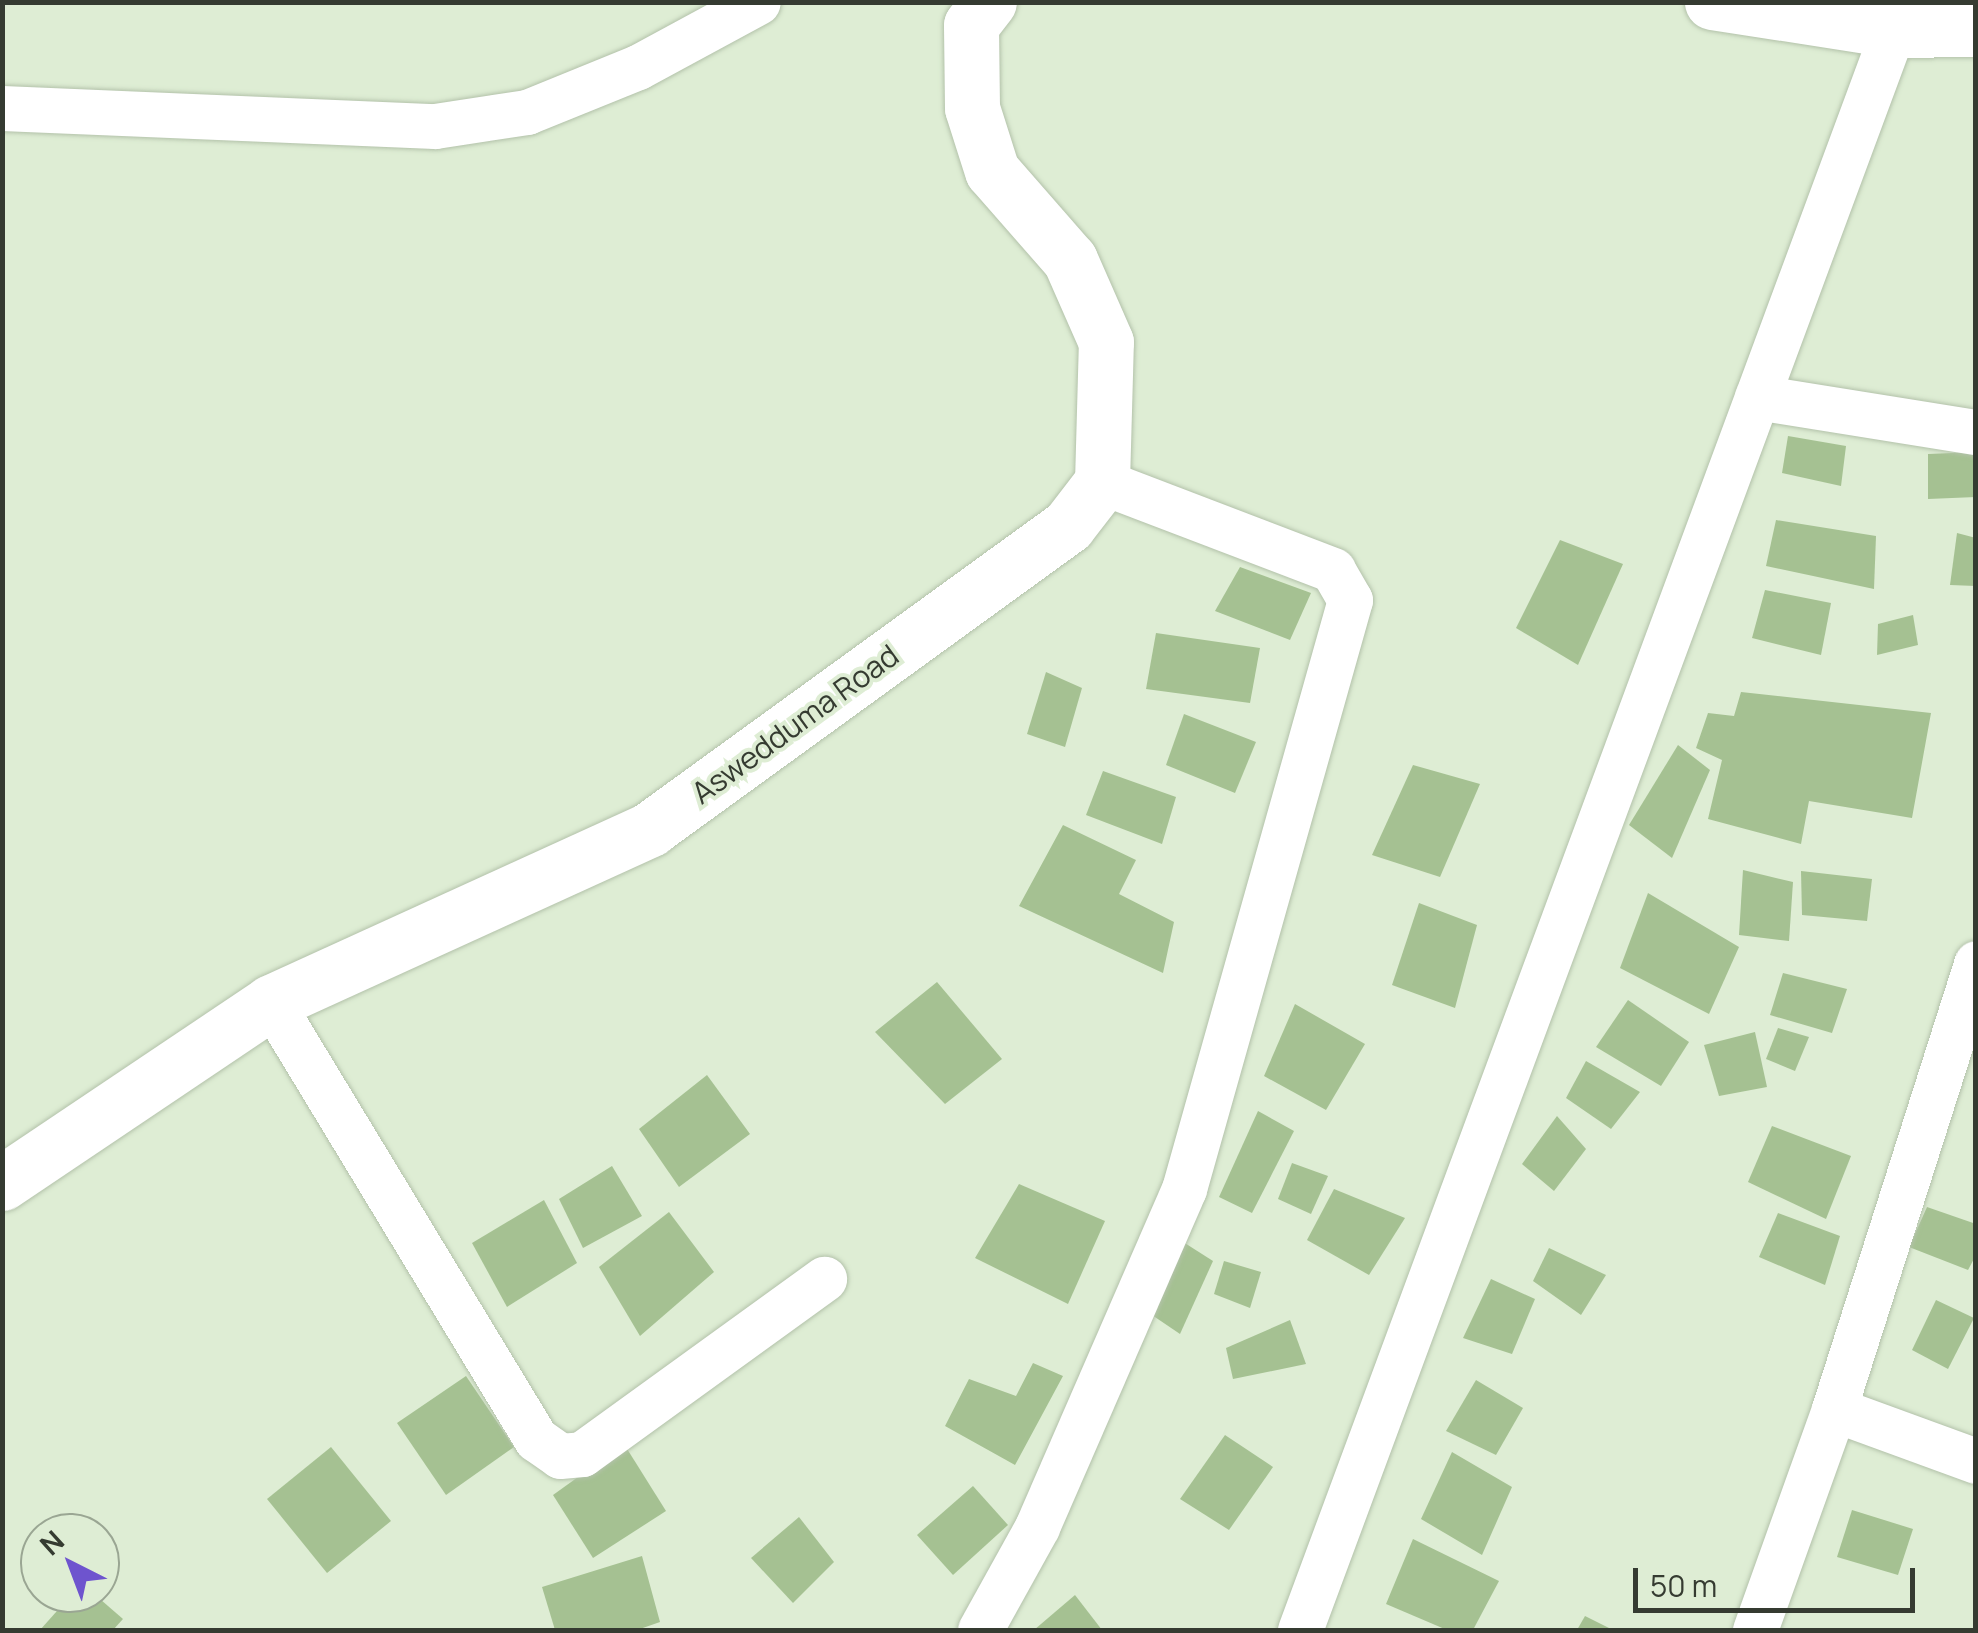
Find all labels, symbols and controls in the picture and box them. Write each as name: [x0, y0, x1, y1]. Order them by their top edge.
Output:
street label: Aswedduma Road: [685, 637, 905, 811]
north arrow: [20, 1513, 120, 1613]
text: N: [31, 1521, 71, 1563]
scale bar: [1638, 1548, 1920, 1610]
text: 50 m: [1650, 1565, 1717, 1606]

